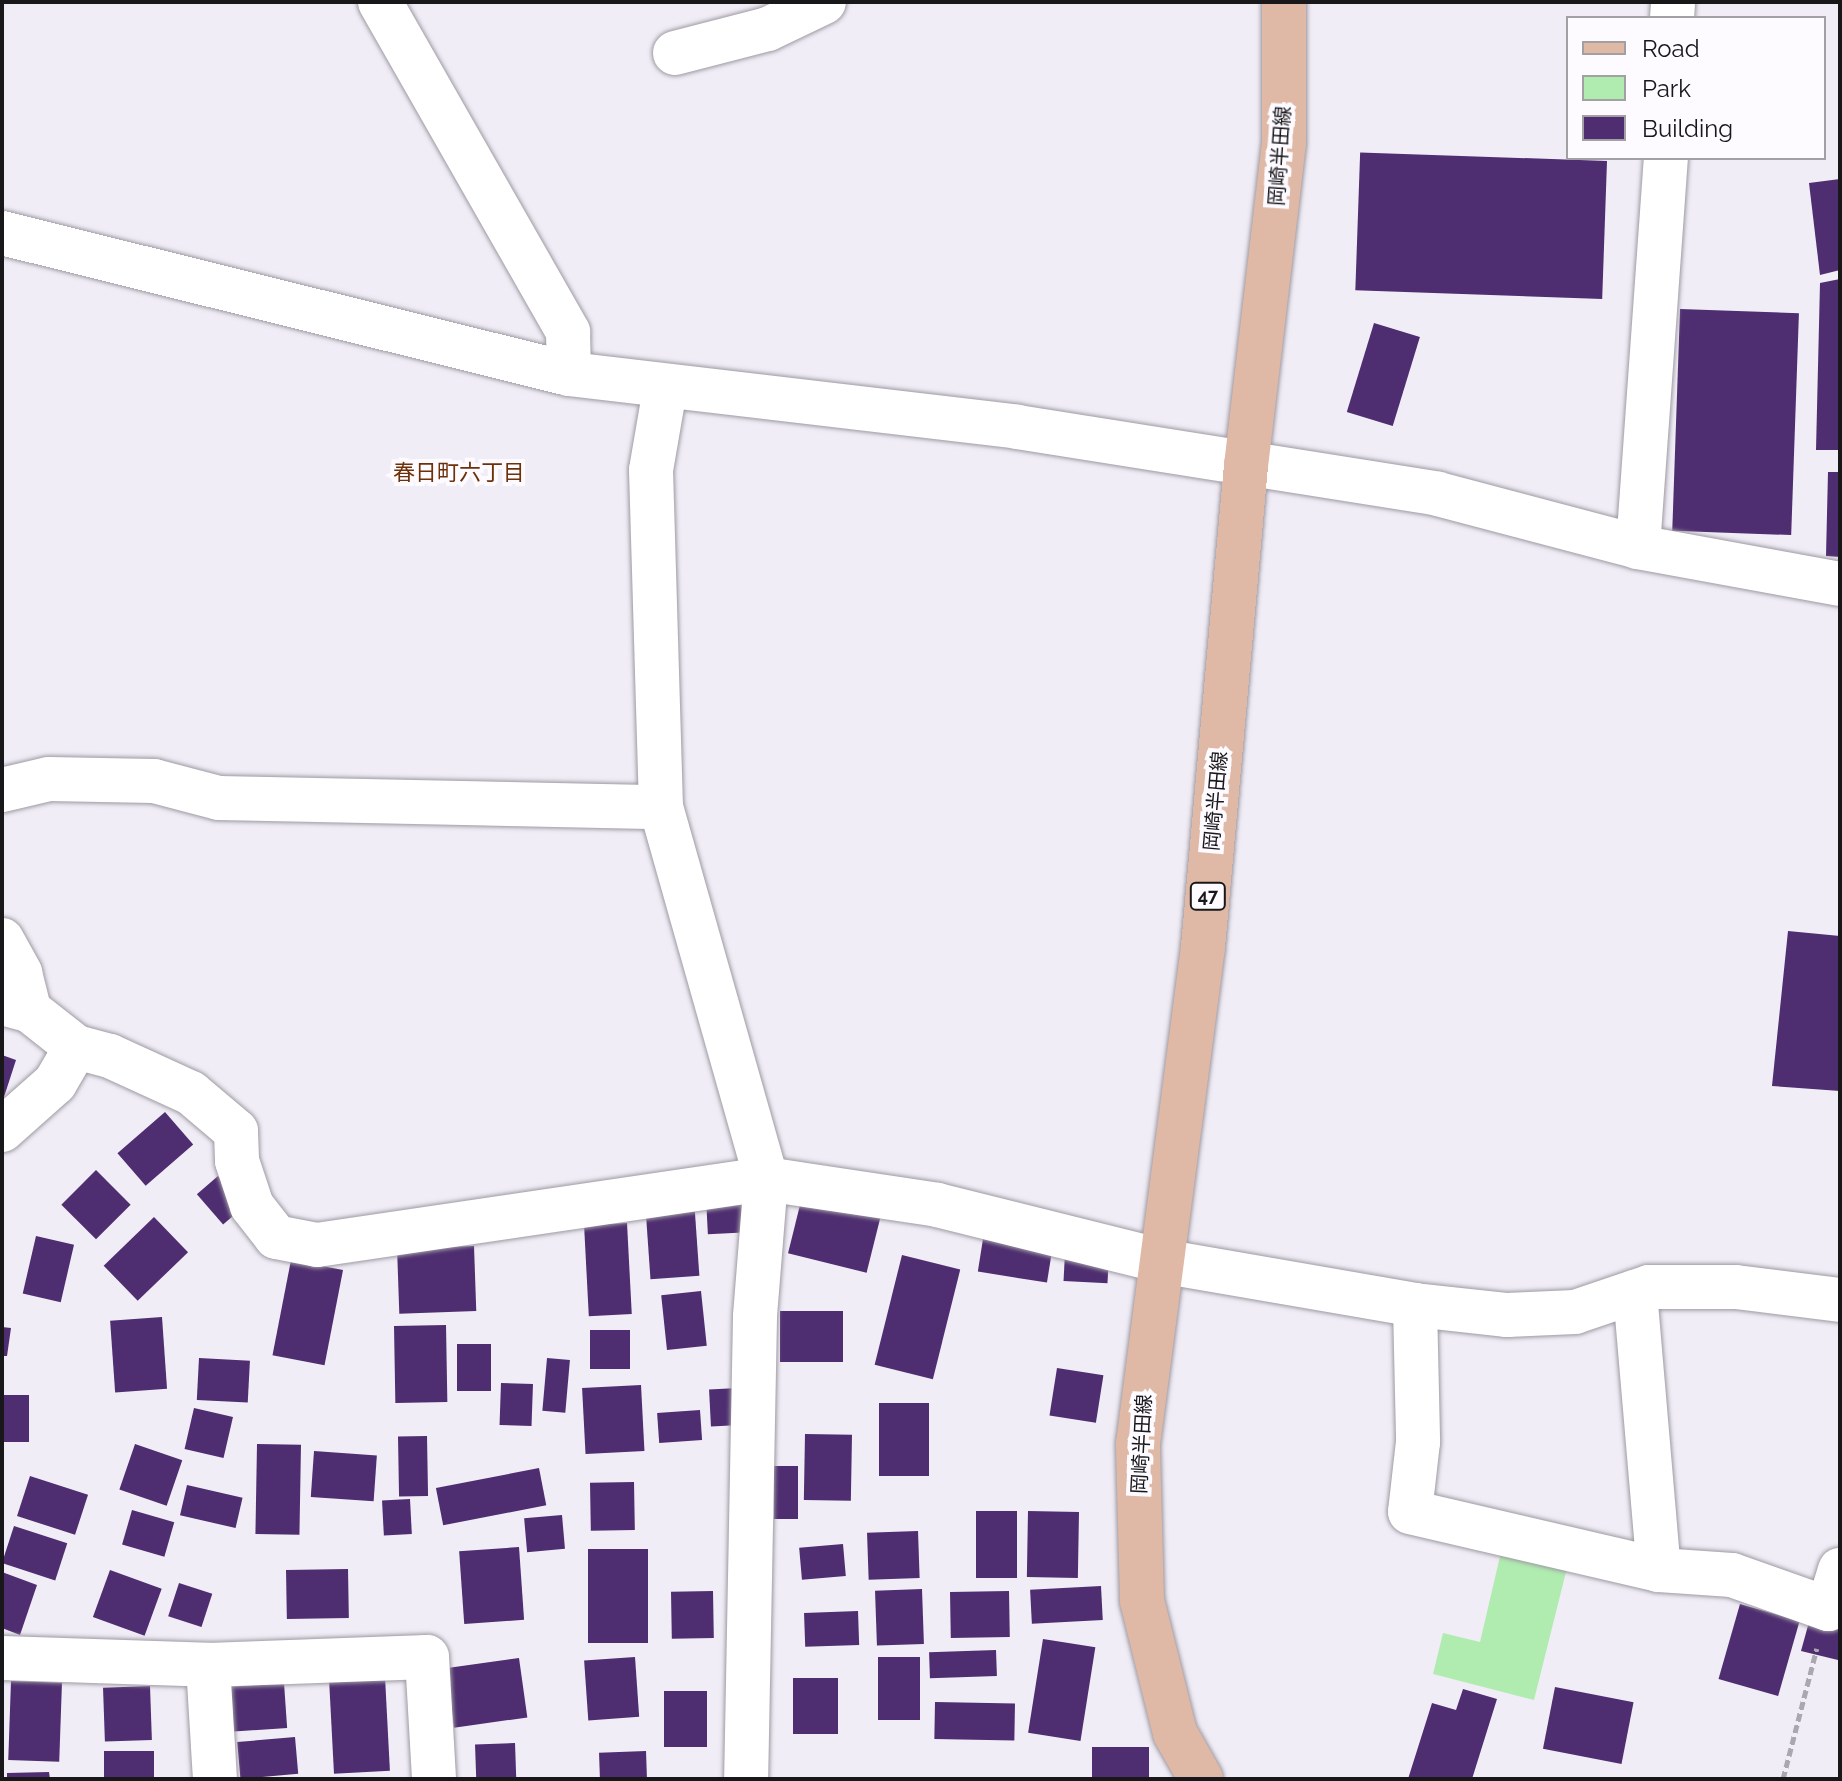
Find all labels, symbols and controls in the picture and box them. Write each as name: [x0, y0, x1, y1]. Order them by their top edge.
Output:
legend: [1566, 16, 1826, 160]
text: Road: [1642, 34, 1700, 63]
text: Park: [1642, 74, 1691, 103]
street label: 岡崎半田線: [1265, 105, 1295, 207]
text: Building: [1642, 114, 1733, 143]
district label: 春日町六丁目: [393, 460, 525, 486]
street label: 岡崎半田線: [1200, 750, 1232, 852]
road number: 47: [1188, 882, 1228, 910]
street label: 岡崎半田線: [1127, 1393, 1157, 1495]

